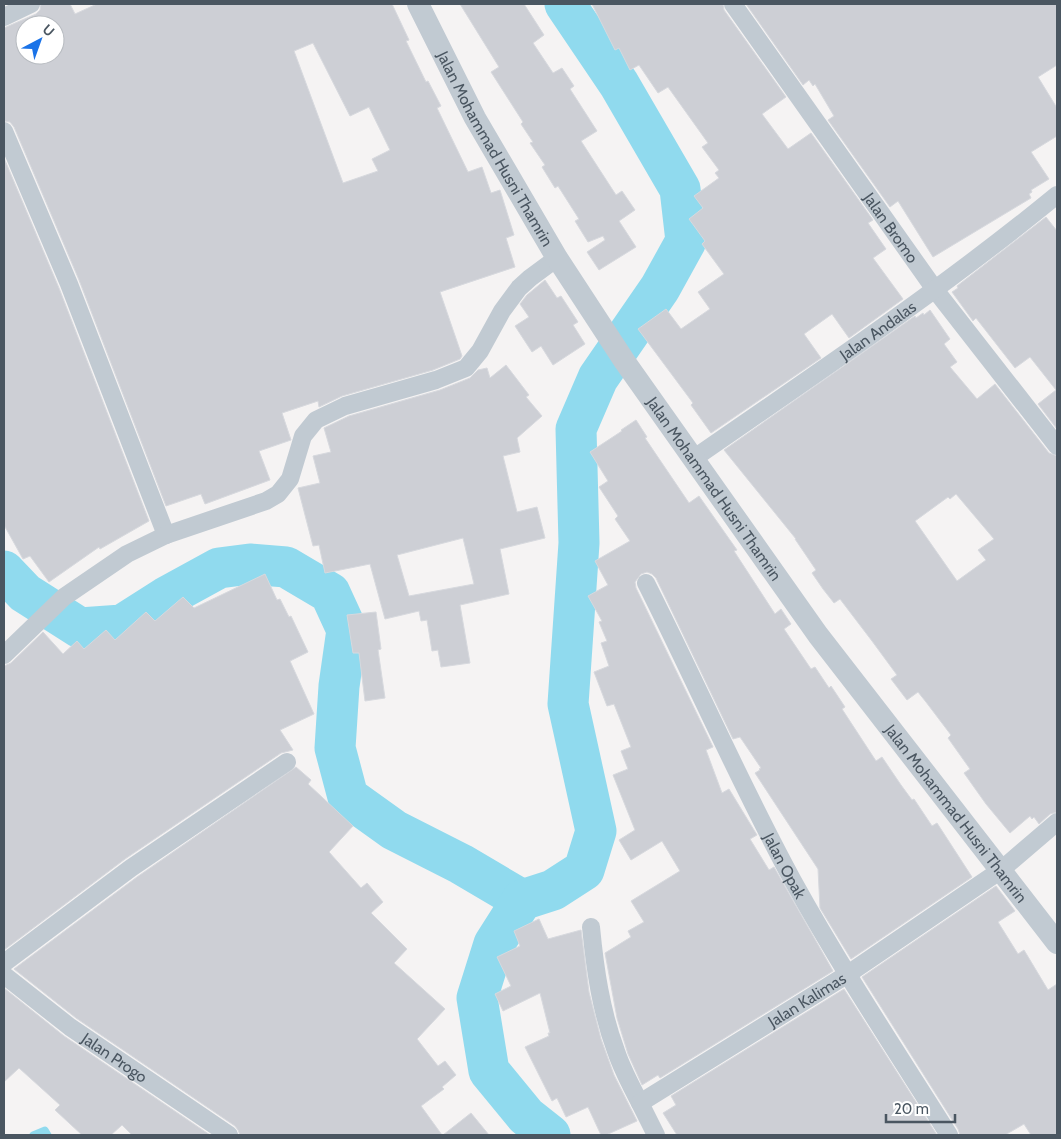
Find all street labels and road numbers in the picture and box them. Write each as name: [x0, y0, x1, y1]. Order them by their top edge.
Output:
street label: Jalan Mohammad Husni Thamrin: [433, 47, 557, 249]
street label: Jalan Bromo: [859, 188, 923, 267]
street label: Jalan Andalas: [835, 297, 920, 365]
street label: Jalan Mohammad Husni Thamrin: [643, 392, 786, 584]
street label: Jalan Mohammad Husni Thamrin: [881, 720, 1031, 906]
street label: Jalan Opak: [759, 829, 811, 903]
street label: Jalan Kalimas: [764, 968, 849, 1031]
street label: Jalan Progo: [77, 1028, 151, 1086]

